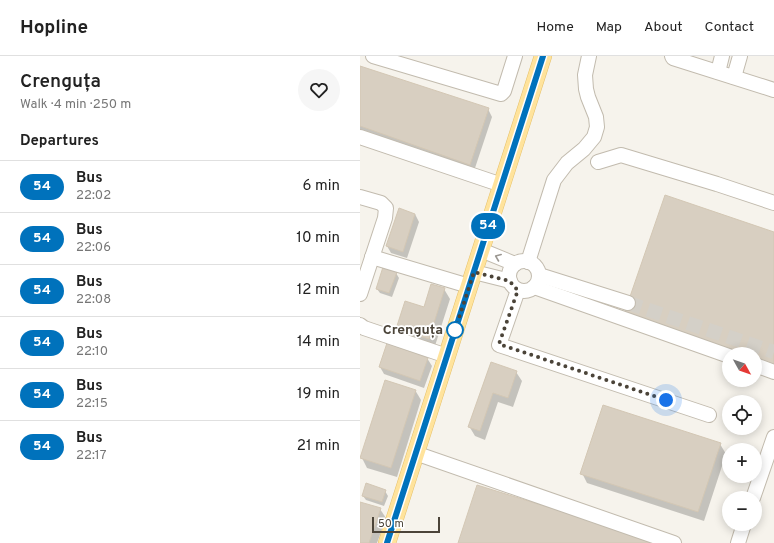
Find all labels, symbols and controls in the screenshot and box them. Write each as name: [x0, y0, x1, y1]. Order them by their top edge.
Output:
text: Hopline: [20, 16, 88, 40]
text: Home: [537, 19, 574, 36]
text: Map: [596, 19, 622, 36]
text: About: [644, 19, 683, 36]
text: Contact: [705, 19, 754, 36]
button: heart: [298, 69, 340, 111]
text: Crenguța: [20, 70, 101, 94]
text: Walk · 4 min · 250 m: [20, 97, 131, 113]
text: Departures: [20, 132, 99, 151]
text: Bus: [76, 169, 103, 188]
text: 6 min: [303, 177, 340, 196]
text: 54: [33, 178, 51, 195]
text: 22:02: [76, 188, 111, 204]
line badge: 54: [470, 213, 506, 239]
text: 54: [479, 217, 497, 234]
text: Bus: [76, 221, 103, 240]
text: 10 min: [296, 229, 340, 248]
text: 54: [33, 230, 51, 247]
text: 22:06: [76, 240, 111, 256]
one-way arrow: [495, 254, 502, 262]
text: Bus: [76, 273, 103, 292]
text: 12 min: [297, 281, 340, 300]
text: 54: [33, 282, 51, 299]
text: 22:08: [76, 292, 111, 308]
marker: Crenguța: [446, 321, 464, 339]
place label: Crenguța: [383, 322, 443, 339]
text: Bus: [76, 325, 103, 344]
text: 14 min: [297, 333, 340, 352]
text: 54: [33, 334, 51, 351]
text: 22:10: [76, 344, 108, 360]
north arrow: [722, 347, 762, 387]
map controls: [722, 347, 762, 531]
text: Bus: [76, 377, 103, 396]
text: 19 min: [297, 385, 340, 404]
text: 54: [33, 386, 51, 403]
your location: [656, 390, 676, 410]
button: locate: [722, 395, 762, 435]
text: 22:15: [76, 396, 108, 412]
text: Bus: [76, 429, 103, 448]
text: 21 min: [297, 437, 340, 456]
text: 54: [33, 438, 51, 455]
button: +: [722, 443, 762, 483]
text: 22:17: [76, 448, 106, 464]
button: −: [722, 491, 762, 531]
scale bar: [372, 515, 440, 534]
text: 50 m: [378, 517, 404, 531]

